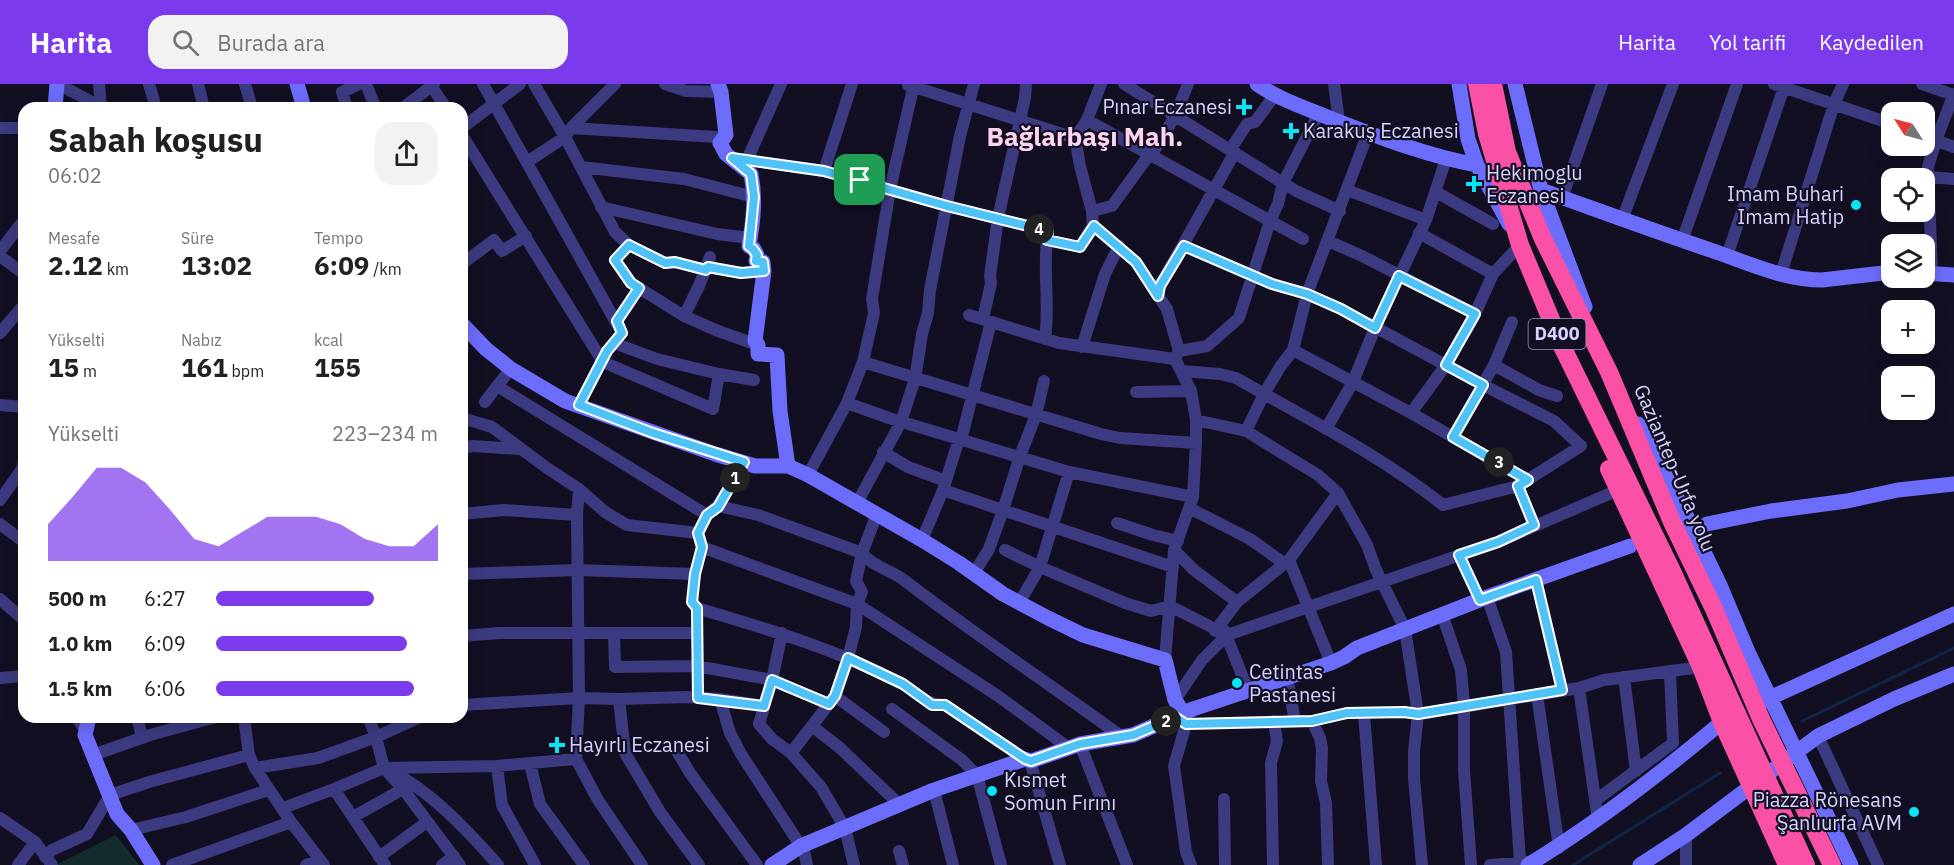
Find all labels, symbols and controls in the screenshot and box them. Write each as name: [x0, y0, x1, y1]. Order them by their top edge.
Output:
search box: [148, 15, 568, 69]
text: Harita: [30, 24, 112, 61]
icon: search: [169, 26, 202, 59]
text: Burada ara: [217, 28, 325, 57]
text: Harita: [1618, 28, 1676, 56]
text: Yol tarifi: [1709, 28, 1786, 56]
text: Kaydedilen: [1819, 28, 1924, 56]
place label: Pınar Eczanesi: [1102, 93, 1232, 120]
marker: Pınar Eczanesi: [1237, 100, 1251, 114]
north arrow: [1881, 102, 1935, 156]
map controls: [1881, 102, 1935, 420]
place label: Karakuş Eczanesi: [1303, 117, 1459, 144]
text: Sabah koşusu: [48, 118, 263, 161]
district label: Bağlarbaşı Mah.: [987, 119, 1183, 153]
button: share: [375, 122, 438, 185]
marker: Karakuş Eczanesi: [1284, 124, 1298, 138]
pin: [834, 154, 885, 205]
place label: Hekimoglu Eczanesi: [1486, 159, 1583, 209]
text: 06:02: [48, 162, 102, 189]
icon: arrive: [843, 163, 876, 196]
button: locate: [1881, 168, 1935, 222]
marker: Hekimoglu Eczanesi: [1467, 177, 1481, 191]
place label: Imam Buhari Imam Hatip: [1727, 180, 1844, 230]
marker: Imam Buhari Imam Hatip: [1849, 198, 1863, 212]
pin: 4: [1024, 214, 1054, 244]
text: 4: [1034, 219, 1044, 239]
text: Mesafe: [48, 228, 100, 248]
text: Süre: [181, 228, 214, 248]
text: Tempo: [314, 228, 363, 248]
button: layers: [1881, 234, 1935, 288]
text: 2.12: [48, 248, 103, 282]
text: 13:02: [181, 248, 252, 282]
text: 6:09: [314, 248, 369, 282]
text: km: [103, 259, 129, 279]
text: /km: [369, 259, 402, 279]
button: +: [1881, 300, 1935, 354]
road number: D400: [1528, 319, 1586, 349]
text: Yükselti: [48, 330, 105, 350]
text: Nabız: [181, 330, 222, 350]
text: kcal: [314, 330, 343, 350]
text: 15: [48, 350, 79, 384]
text: 161: [181, 350, 228, 384]
text: 155: [314, 350, 361, 384]
text: m: [79, 361, 97, 381]
text: bpm: [228, 361, 264, 381]
button: −: [1881, 366, 1935, 420]
street label: Gaziantep-Urfa yolu: [1628, 380, 1723, 556]
text: Yükselti: [48, 420, 119, 447]
text: 223–234 m: [332, 420, 438, 447]
pin: 3: [1484, 447, 1514, 477]
text: 3: [1494, 452, 1504, 472]
pin: 1: [720, 463, 750, 493]
text: 1: [730, 468, 740, 488]
text: 500 m: [48, 585, 107, 612]
text: 6:27: [144, 585, 186, 612]
text: 1.0 km: [48, 630, 112, 657]
text: 6:09: [144, 630, 186, 657]
place label: Cetintas Pastanesi: [1249, 658, 1336, 708]
text: 1.5 km: [48, 675, 112, 702]
text: 6:06: [144, 675, 186, 702]
marker: Cetintas Pastanesi: [1230, 676, 1244, 690]
pin: 2: [1151, 706, 1181, 736]
text: 2: [1161, 711, 1171, 731]
place label: Hayırlı Eczanesi: [569, 731, 710, 758]
marker: Hayırlı Eczanesi: [550, 738, 564, 752]
place label: Kısmet Somun Fırını: [1004, 766, 1116, 816]
marker: Kısmet Somun Fırını: [985, 784, 999, 798]
place label: Piazza Rönesans Şanlıurfa AVM: [1753, 786, 1902, 836]
marker: Piazza Rönesans Şanlıurfa AVM: [1907, 805, 1921, 819]

